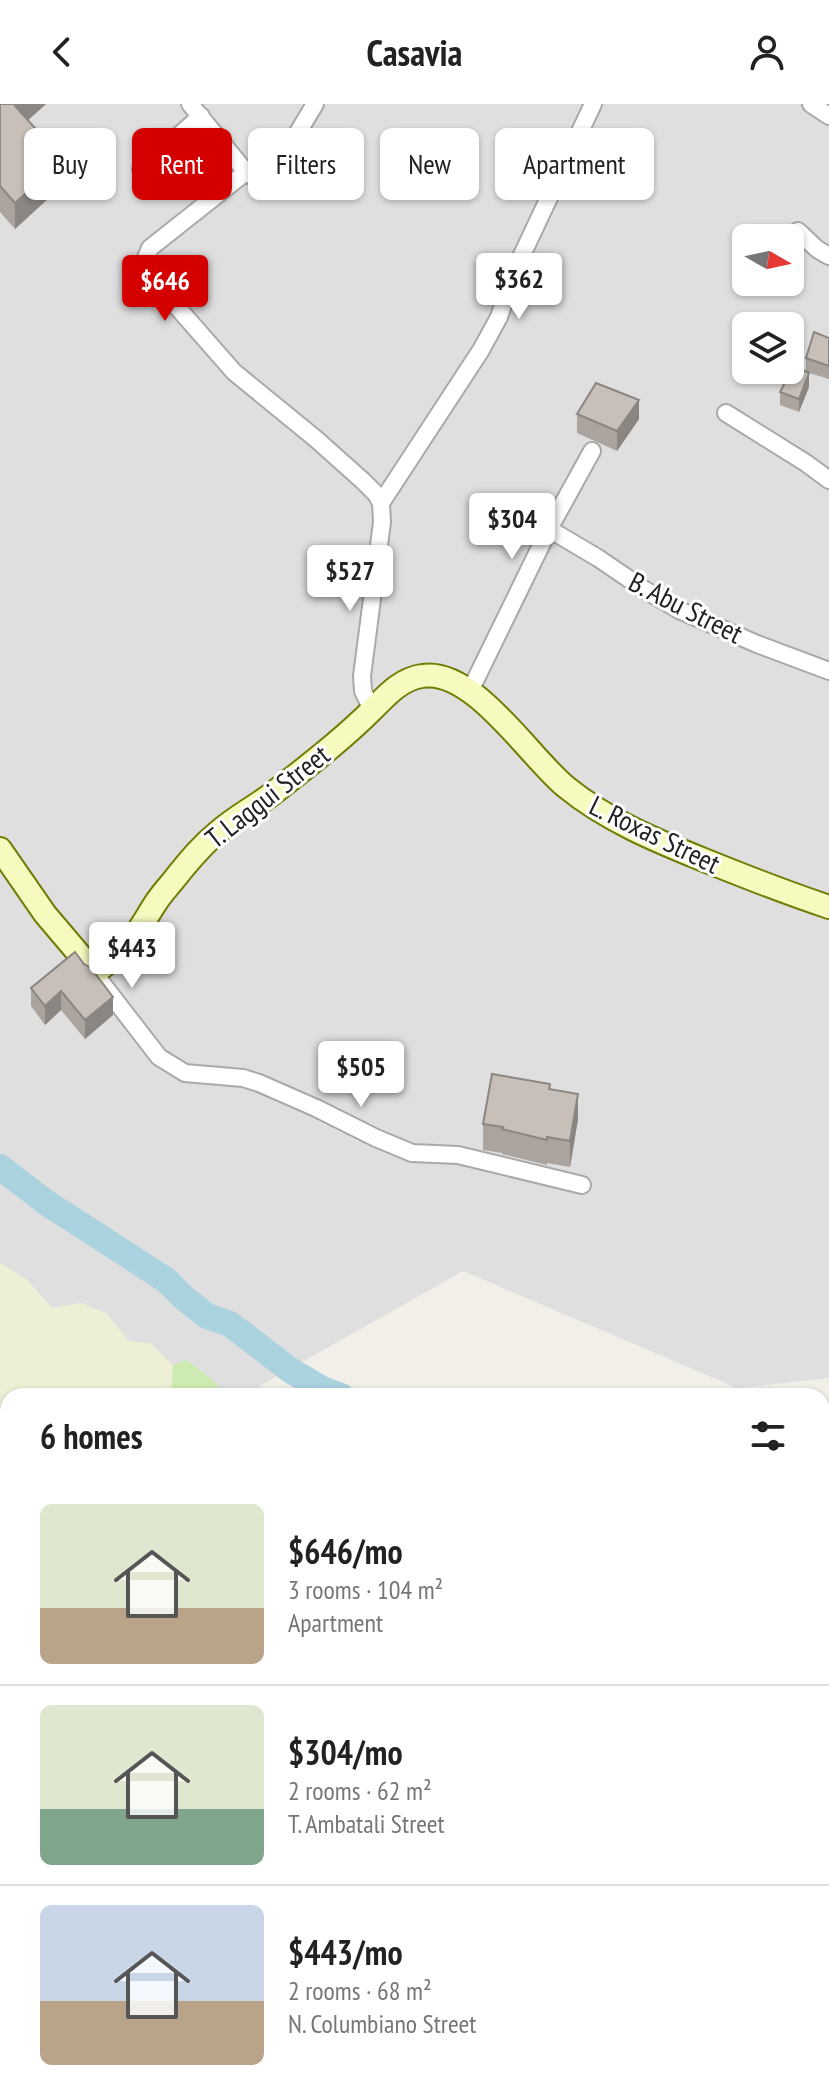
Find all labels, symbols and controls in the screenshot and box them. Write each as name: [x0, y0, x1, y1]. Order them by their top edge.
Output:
text: Casavia: [367, 29, 462, 76]
icon: back: [40, 30, 84, 74]
icon: person: [745, 30, 789, 74]
chip: Buy: [24, 128, 116, 200]
chip: Rent: [132, 128, 232, 200]
chip: Filters: [248, 128, 364, 200]
chip: New: [380, 128, 479, 200]
chip: Apartment: [495, 128, 654, 200]
north arrow: [732, 224, 804, 296]
map controls: [732, 224, 804, 384]
pin: $362: [472, 253, 566, 321]
pin: $646: [118, 255, 212, 323]
text: $362: [494, 262, 544, 295]
text: $646: [140, 264, 190, 297]
button: layers: [732, 312, 804, 384]
pin: $304: [465, 493, 559, 561]
text: $304: [487, 502, 537, 535]
pin: $527: [303, 545, 397, 613]
text: $527: [325, 554, 375, 587]
street label: B. Abu Street: [623, 563, 749, 652]
street label: T. Laggui Street: [197, 736, 337, 856]
street label: L. Roxas Street: [584, 787, 727, 882]
pin: $443: [85, 922, 179, 990]
text: $443: [107, 931, 157, 964]
pin: $505: [314, 1041, 408, 1109]
text: $505: [336, 1050, 386, 1083]
text: 6 homes: [40, 1414, 143, 1458]
icon: filters: [746, 1414, 790, 1458]
text: $646/mo: [288, 1529, 403, 1573]
icon: home: [104, 1536, 200, 1632]
text: 3 rooms · 104 m²: [288, 1573, 443, 1606]
text: Apartment: [288, 1606, 383, 1639]
text: $304/mo: [288, 1730, 403, 1774]
icon: home: [104, 1737, 200, 1833]
text: 2 rooms · 62 m²: [288, 1774, 432, 1807]
text: T. Ambatali Street: [288, 1807, 445, 1840]
text: $443/mo: [288, 1930, 403, 1974]
icon: home: [104, 1937, 200, 2033]
text: 2 rooms · 68 m²: [288, 1974, 432, 2007]
text: N. Columbiano Street: [288, 2007, 476, 2040]

